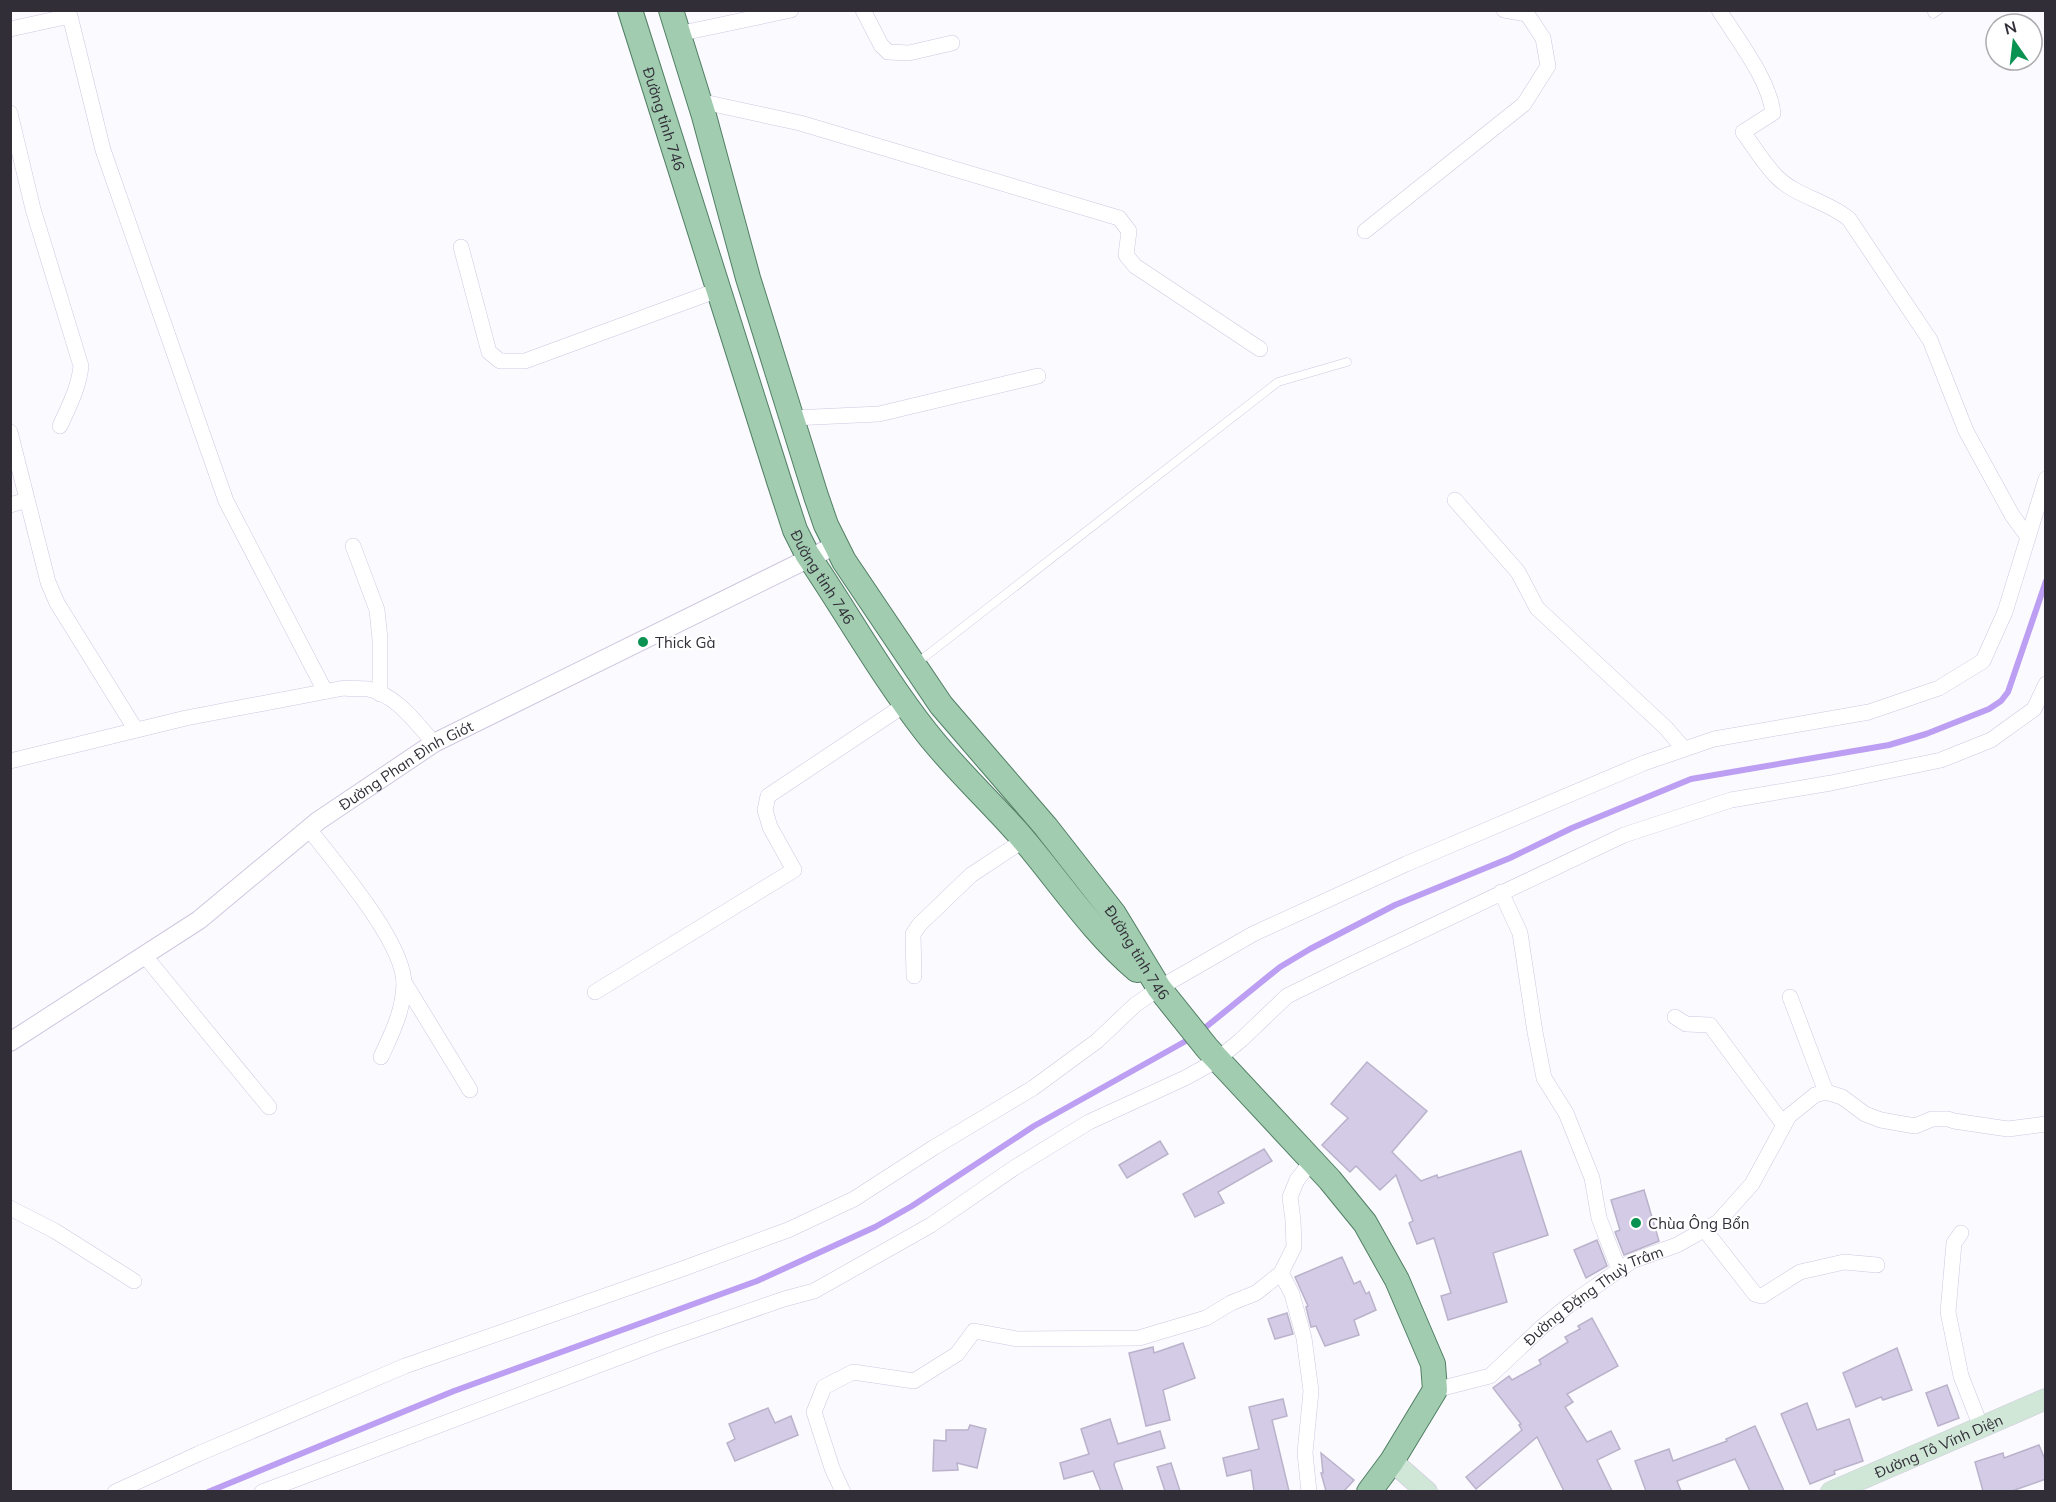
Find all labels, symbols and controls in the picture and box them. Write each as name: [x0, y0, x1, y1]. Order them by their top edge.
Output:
north arrow: [1984, 12, 2044, 72]
text: N: [2002, 16, 2019, 39]
street label: Đường tỉnh 746: [639, 65, 690, 173]
street label: Đường tỉnh 746: [787, 526, 859, 627]
place label: Thick Gà: [655, 633, 715, 652]
marker: Thick Gà: [636, 635, 650, 649]
street label: Đường Phan Đình Giót: [335, 716, 476, 814]
street label: Đường tỉnh 746: [1101, 901, 1174, 1003]
place label: Chùa Ông Bổn: [1648, 1214, 1750, 1233]
marker: Chùa Ông Bổn: [1629, 1216, 1643, 1230]
street label: Đường Đặng Thuỳ Trâm: [1519, 1241, 1666, 1349]
street label: Đường Tô Vĩnh Diện: [1871, 1409, 2005, 1482]

